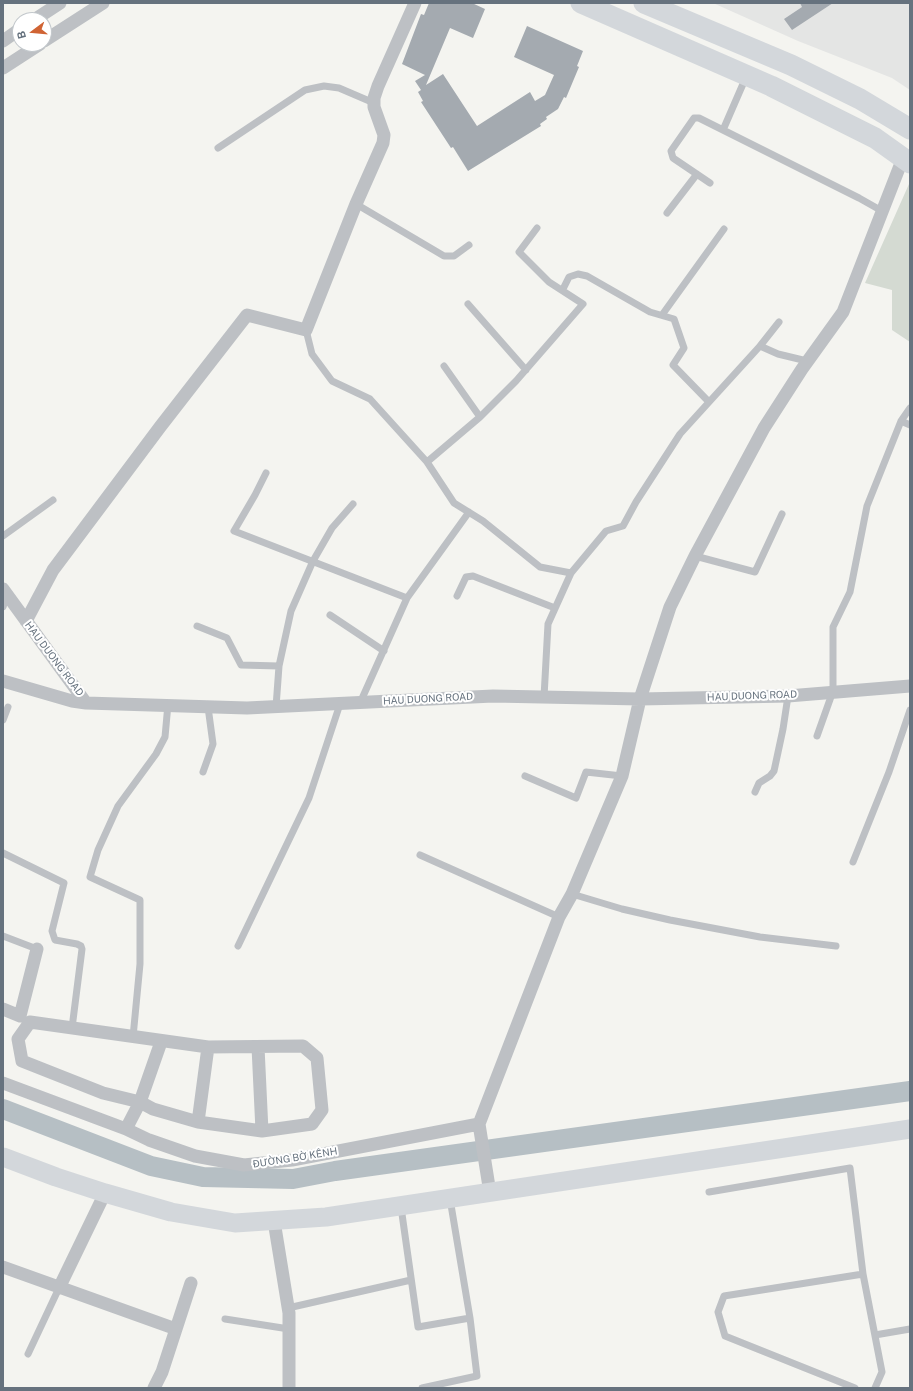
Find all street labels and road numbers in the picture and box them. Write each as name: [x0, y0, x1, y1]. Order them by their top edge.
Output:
street label: HAU DUONG ROAD: [22, 619, 86, 699]
street label: HAU DUONG ROAD: [707, 688, 797, 704]
street label: HAU DUONG ROAD: [383, 691, 473, 707]
street label: ĐƯỜNG BỜ KÊNH: [252, 1145, 338, 1171]

